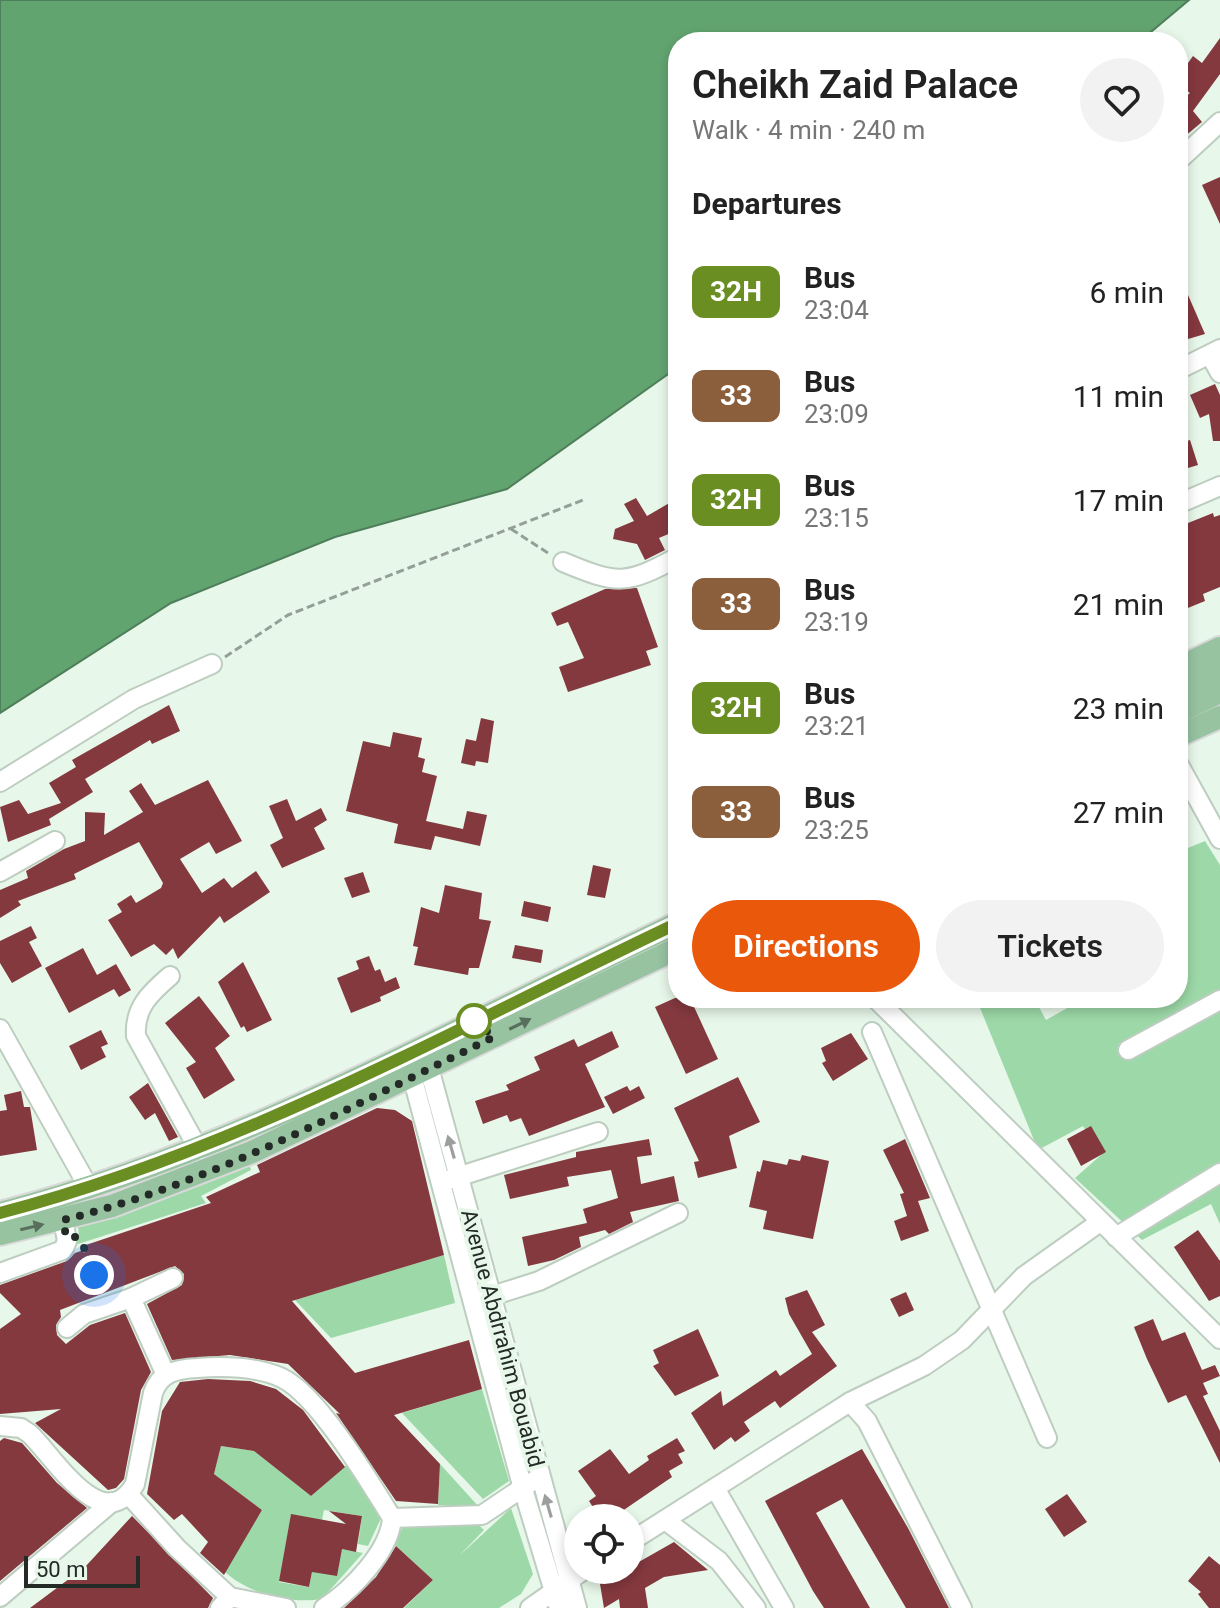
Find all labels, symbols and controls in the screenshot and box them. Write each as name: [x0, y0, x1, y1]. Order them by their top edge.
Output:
button: heart: [1080, 58, 1164, 142]
text: Cheikh Zaid Palace: [692, 63, 1018, 107]
text: Walk · 4 min · 240 m: [692, 115, 925, 145]
text: Departures: [692, 186, 842, 221]
text: Bus: [804, 260, 855, 295]
text: 32H: [710, 275, 762, 308]
text: 6 min: [1090, 275, 1164, 310]
text: 23:04: [804, 295, 869, 325]
text: Bus: [804, 364, 855, 399]
text: 33: [720, 379, 752, 412]
text: 11 min: [1073, 379, 1164, 414]
text: 23:09: [804, 399, 869, 429]
text: Bus: [804, 468, 855, 503]
text: 32H: [710, 483, 762, 516]
text: 17 min: [1073, 483, 1164, 518]
text: 23:15: [804, 503, 869, 533]
text: Bus: [804, 572, 855, 607]
text: 33: [720, 587, 752, 620]
text: 21 min: [1073, 587, 1164, 622]
text: 23:19: [804, 607, 869, 637]
text: Bus: [804, 676, 855, 711]
text: 32H: [710, 691, 762, 724]
text: 23 min: [1073, 691, 1164, 726]
text: 23:21: [804, 711, 869, 741]
text: Bus: [804, 780, 855, 815]
text: 33: [720, 795, 752, 828]
text: 27 min: [1073, 795, 1164, 830]
text: 23:25: [804, 815, 869, 845]
button: Directions: [692, 900, 920, 992]
button: Tickets: [936, 900, 1164, 992]
unlabelled marker: [457, 1004, 491, 1038]
one-way arrow: [508, 1017, 532, 1031]
one-way arrow: [444, 1135, 456, 1160]
street label: Avenue Abdrrahim Bouabid: [456, 1207, 549, 1470]
one-way arrow: [19, 1221, 44, 1233]
your location: [74, 1255, 114, 1295]
one-way arrow: [542, 1493, 554, 1518]
map controls: [564, 1504, 644, 1584]
button: locate: [564, 1504, 644, 1584]
scale bar: [24, 1552, 140, 1588]
text: 50 m: [36, 1557, 85, 1582]

